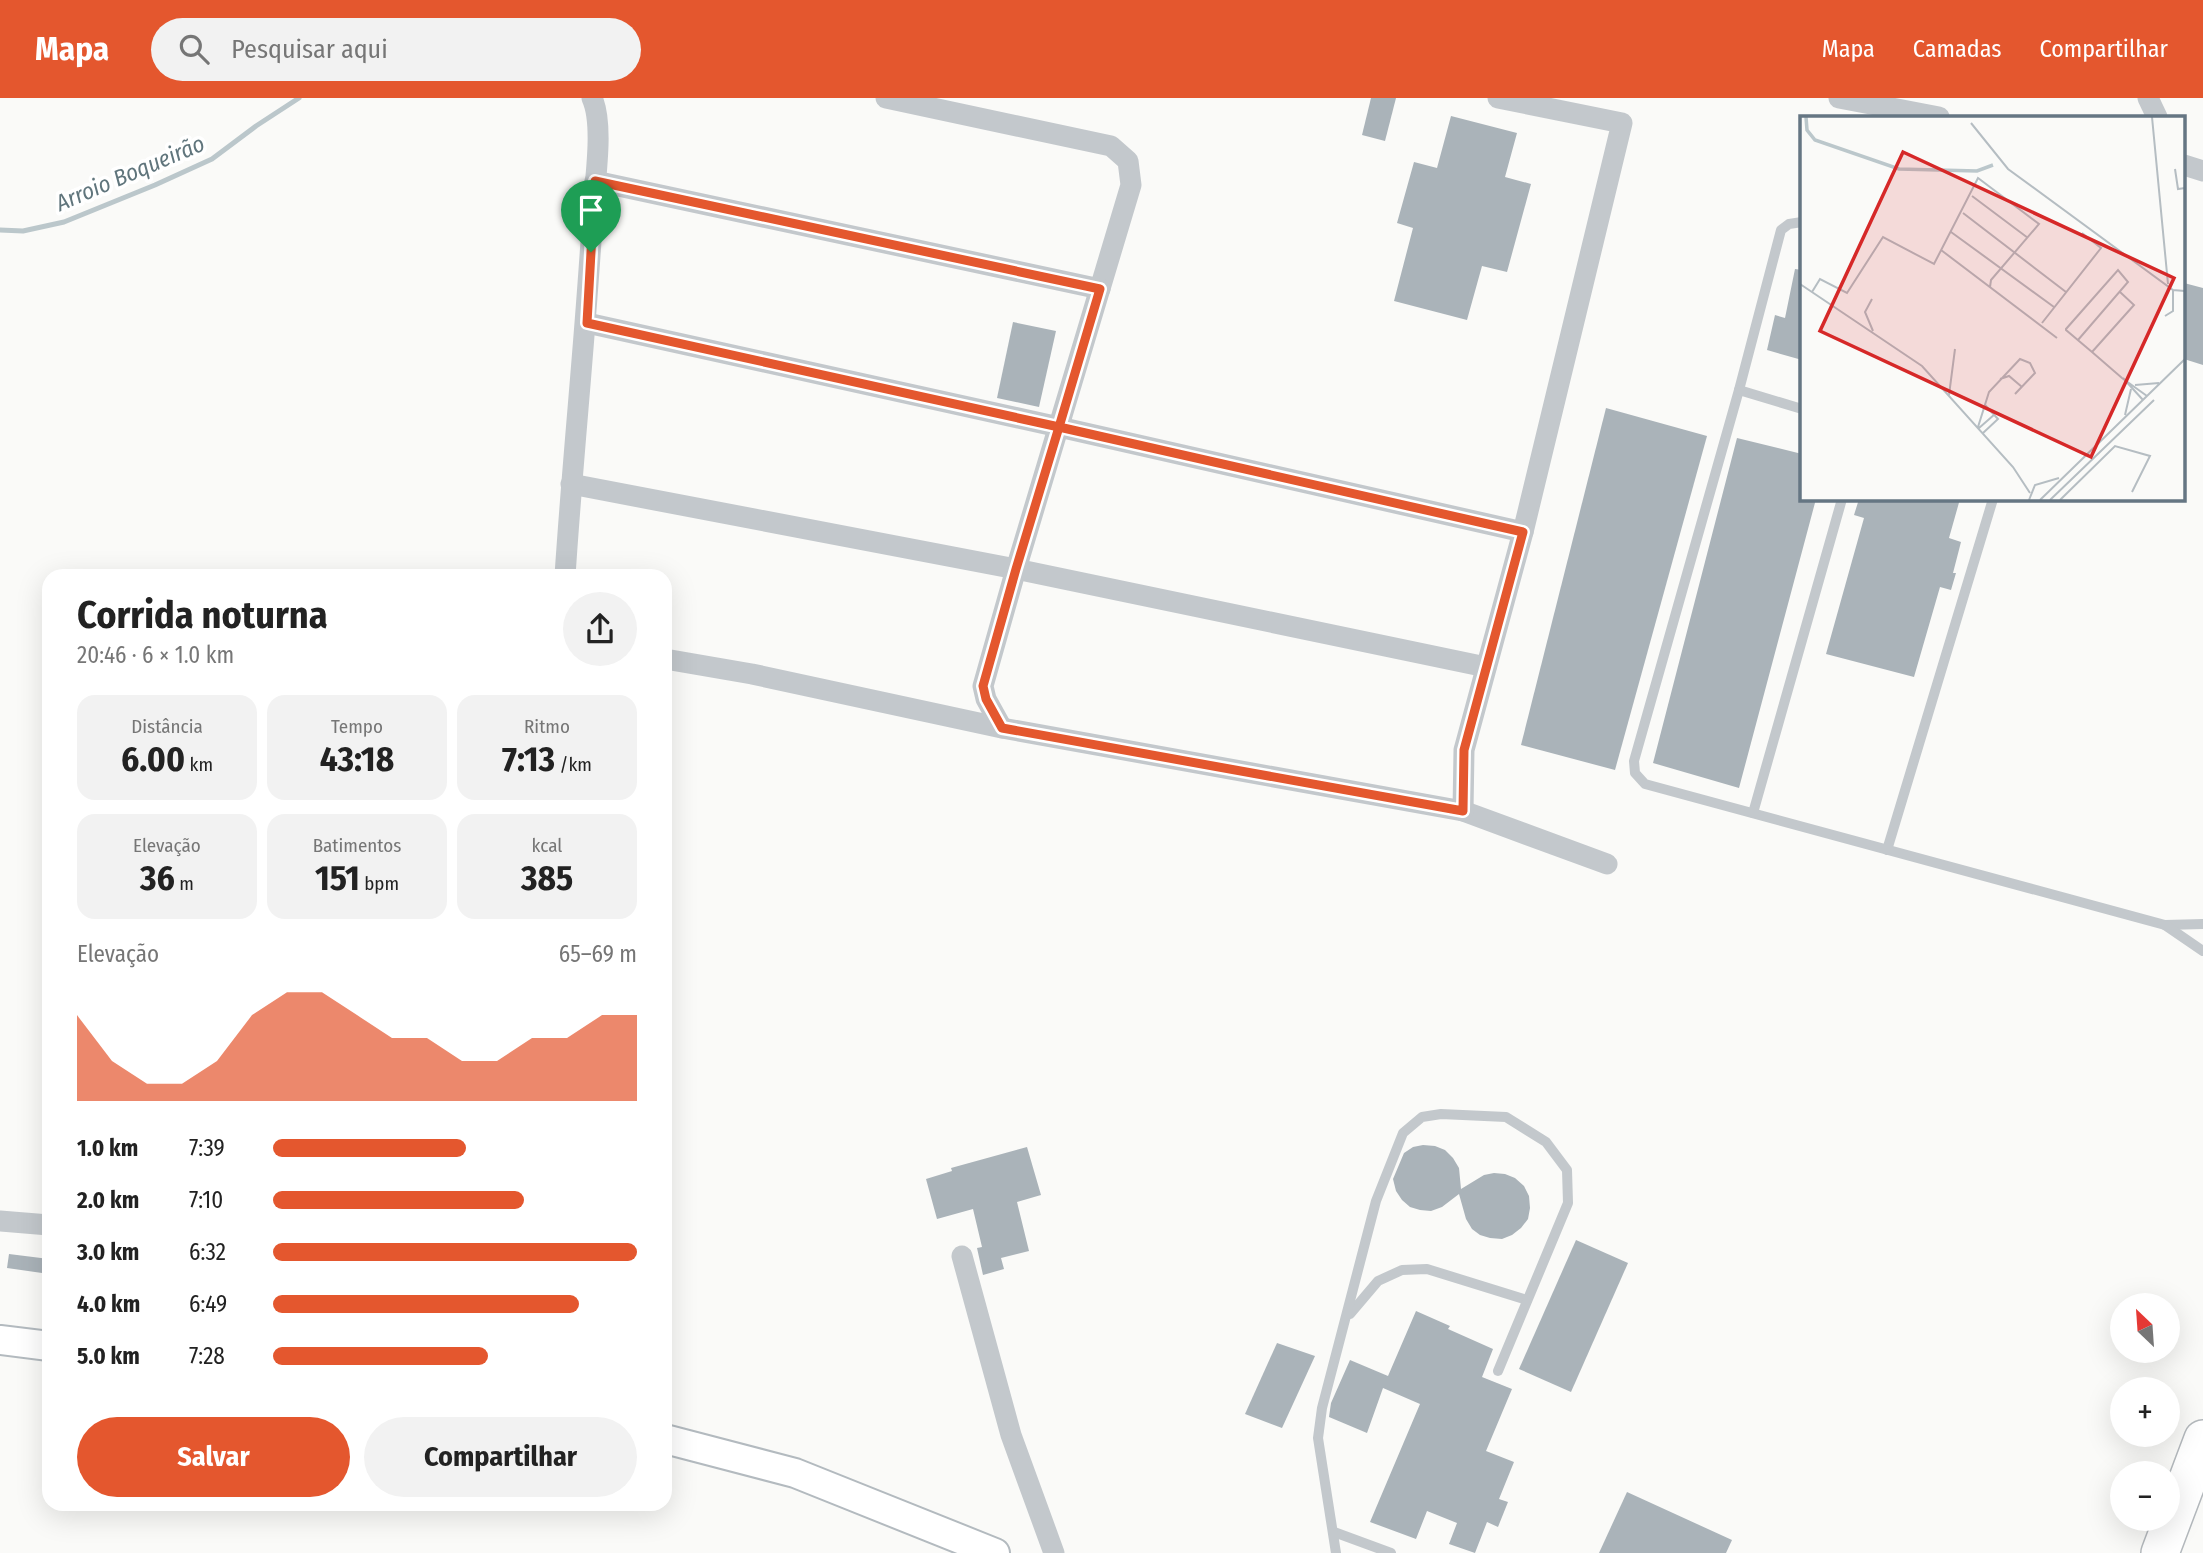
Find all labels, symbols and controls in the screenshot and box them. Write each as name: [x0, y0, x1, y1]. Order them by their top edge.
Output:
search box: [151, 18, 641, 81]
text: Mapa: [35, 29, 109, 69]
icon: search: [175, 30, 213, 68]
text: Pesquisar aqui: [231, 34, 388, 65]
text: Mapa: [1822, 35, 1875, 63]
text: Camadas: [1913, 35, 2002, 63]
text: Compartilhar: [2040, 35, 2168, 63]
inset map: [1800, 116, 2186, 500]
water label: Arroio Boqueirão: [50, 129, 209, 217]
pin: [561, 180, 621, 252]
icon: arrive: [572, 191, 610, 229]
text: Corrida noturna: [77, 592, 328, 638]
button: share: [563, 592, 637, 666]
text: 20:46 · 6 × 1.0 km: [77, 641, 234, 669]
text: Distância: [131, 715, 203, 738]
text: Tempo: [331, 715, 383, 738]
text: Ritmo: [524, 715, 570, 738]
text: 6.00: [121, 738, 185, 780]
text: 43:18: [320, 738, 394, 780]
text: 7:13: [502, 738, 555, 780]
text: km: [185, 753, 213, 776]
text: /km: [555, 753, 592, 776]
text: Elevação: [133, 834, 201, 857]
text: Batimentos: [313, 834, 401, 857]
text: kcal: [532, 834, 562, 857]
text: 36: [140, 857, 175, 899]
text: 151: [315, 857, 360, 899]
text: 385: [521, 857, 573, 899]
text: m: [175, 872, 194, 895]
text: bpm: [360, 872, 399, 895]
text: Elevação: [77, 940, 159, 968]
text: 65–69 m: [559, 940, 637, 968]
text: 1.0 km: [77, 1134, 138, 1162]
text: 7:39: [189, 1134, 225, 1162]
text: 2.0 km: [77, 1186, 139, 1214]
text: 7:10: [189, 1186, 223, 1214]
text: 3.0 km: [77, 1238, 139, 1266]
text: 6:32: [189, 1238, 226, 1266]
text: 4.0 km: [77, 1290, 140, 1318]
text: 6:49: [189, 1290, 227, 1318]
north arrow: [2110, 1293, 2180, 1363]
map controls: [2110, 1293, 2180, 1531]
text: 5.0 km: [77, 1342, 140, 1370]
text: 7:28: [189, 1342, 225, 1370]
button: +: [2110, 1377, 2180, 1447]
button: Salvar: [77, 1417, 350, 1497]
button: Compartilhar: [364, 1417, 637, 1497]
button: −: [2110, 1461, 2180, 1531]

